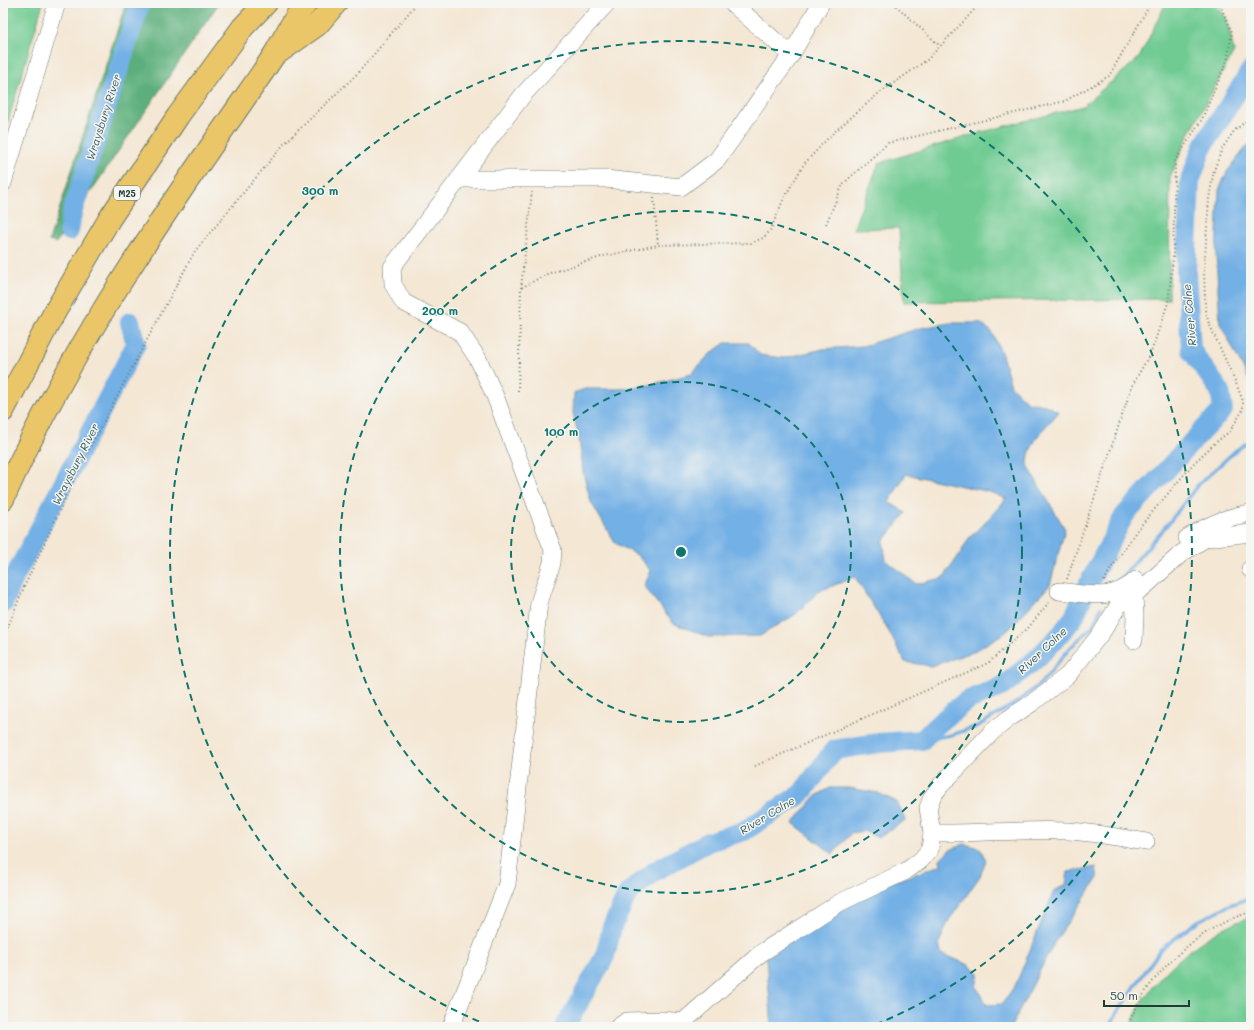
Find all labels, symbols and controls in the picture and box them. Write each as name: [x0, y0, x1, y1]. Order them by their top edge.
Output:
water label: Wraysbury River: [82, 72, 124, 162]
text: 300 m: [302, 182, 338, 198]
road number: M25: [114, 186, 140, 200]
water label: River Colne: [1179, 283, 1199, 347]
text: 200 m: [422, 302, 458, 318]
water label: Wraysbury River: [48, 420, 102, 507]
text: 100 m: [544, 423, 578, 439]
centre of rings: [674, 545, 688, 559]
water label: River Colne: [1014, 623, 1070, 677]
water label: River Colne: [737, 792, 798, 837]
scale bar: [1104, 982, 1189, 1008]
text: 50 m: [1110, 987, 1138, 1003]

